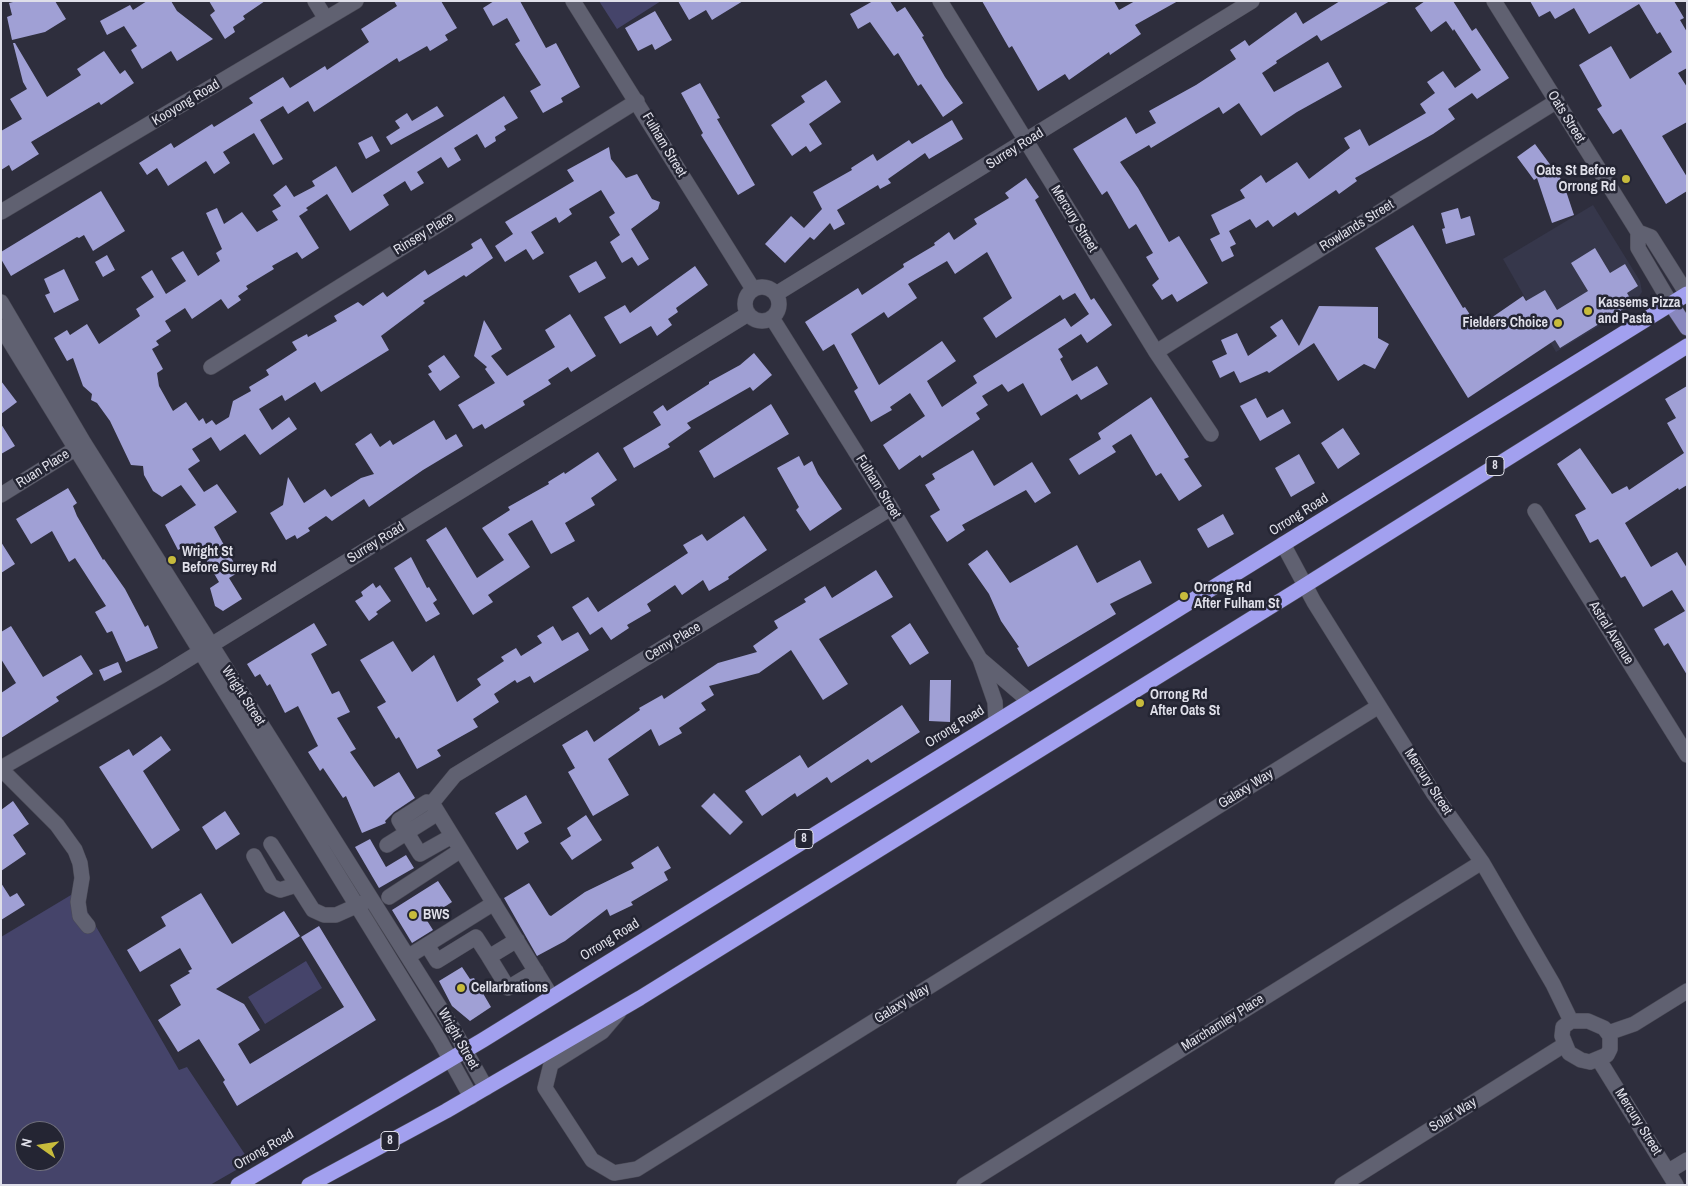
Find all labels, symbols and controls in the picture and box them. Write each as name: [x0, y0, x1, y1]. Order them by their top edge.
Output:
street label: Kooyong Road: [149, 76, 223, 130]
street label: Oats Street: [1543, 88, 1589, 146]
street label: Fulham Street: [638, 110, 690, 180]
street label: Surrey Road: [983, 125, 1047, 173]
place label: Oats St Before Orrong Rd: [1536, 163, 1616, 196]
marker: Oats St Before Orrong Rd: [1620, 173, 1632, 185]
street label: Mercury Street: [1047, 183, 1101, 255]
street label: Rowlands Street: [1317, 197, 1397, 255]
street label: Rinsey Place: [391, 209, 457, 259]
place label: Kassems Pizza and Pasta: [1598, 295, 1680, 328]
marker: Kassems Pizza and Pasta: [1582, 305, 1594, 317]
place label: Fielders Choice: [1463, 315, 1548, 331]
marker: Fielders Choice: [1552, 317, 1564, 329]
street label: Ruan Place: [13, 446, 73, 492]
street label: Fulham Street: [852, 452, 904, 522]
road number: 8: [1486, 456, 1504, 476]
street label: Orrong Road: [1266, 490, 1332, 540]
street label: Surrey Road: [344, 519, 408, 567]
place label: Wright St Before Surrey Rd: [182, 544, 276, 576]
marker: Wright St Before Surrey Rd: [166, 554, 178, 566]
place label: Orrong Rd After Fulham St: [1194, 580, 1279, 612]
marker: Orrong Rd After Fulham St: [1178, 590, 1190, 602]
street label: Astral Avenue: [1585, 598, 1637, 668]
street label: Cemy Place: [642, 619, 704, 665]
street label: Wright Street: [218, 663, 268, 729]
place label: Orrong Rd After Oats St: [1150, 687, 1220, 720]
marker: Orrong Rd After Oats St: [1134, 697, 1146, 709]
street label: Orrong Road: [922, 702, 988, 752]
street label: Mercury Street: [1400, 746, 1456, 818]
street label: Galaxy Way: [1215, 766, 1277, 812]
road number: 8: [795, 830, 813, 849]
place label: BWS: [423, 907, 450, 923]
marker: BWS: [407, 909, 419, 921]
street label: Orrong Road: [577, 915, 643, 965]
place label: Cellarbrations: [471, 980, 548, 996]
street label: Galaxy Way: [871, 981, 933, 1027]
marker: Cellarbrations: [455, 982, 467, 994]
street label: Marchamley Place: [1179, 991, 1267, 1055]
street label: Wright Street: [434, 1006, 482, 1072]
street label: Mercury Street: [1611, 1086, 1665, 1158]
street label: Solar Way: [1426, 1094, 1480, 1136]
north arrow: [15, 1121, 65, 1171]
street label: Orrong Road: [231, 1126, 297, 1174]
road number: 8: [381, 1132, 399, 1150]
text: N: [17, 1137, 36, 1149]

